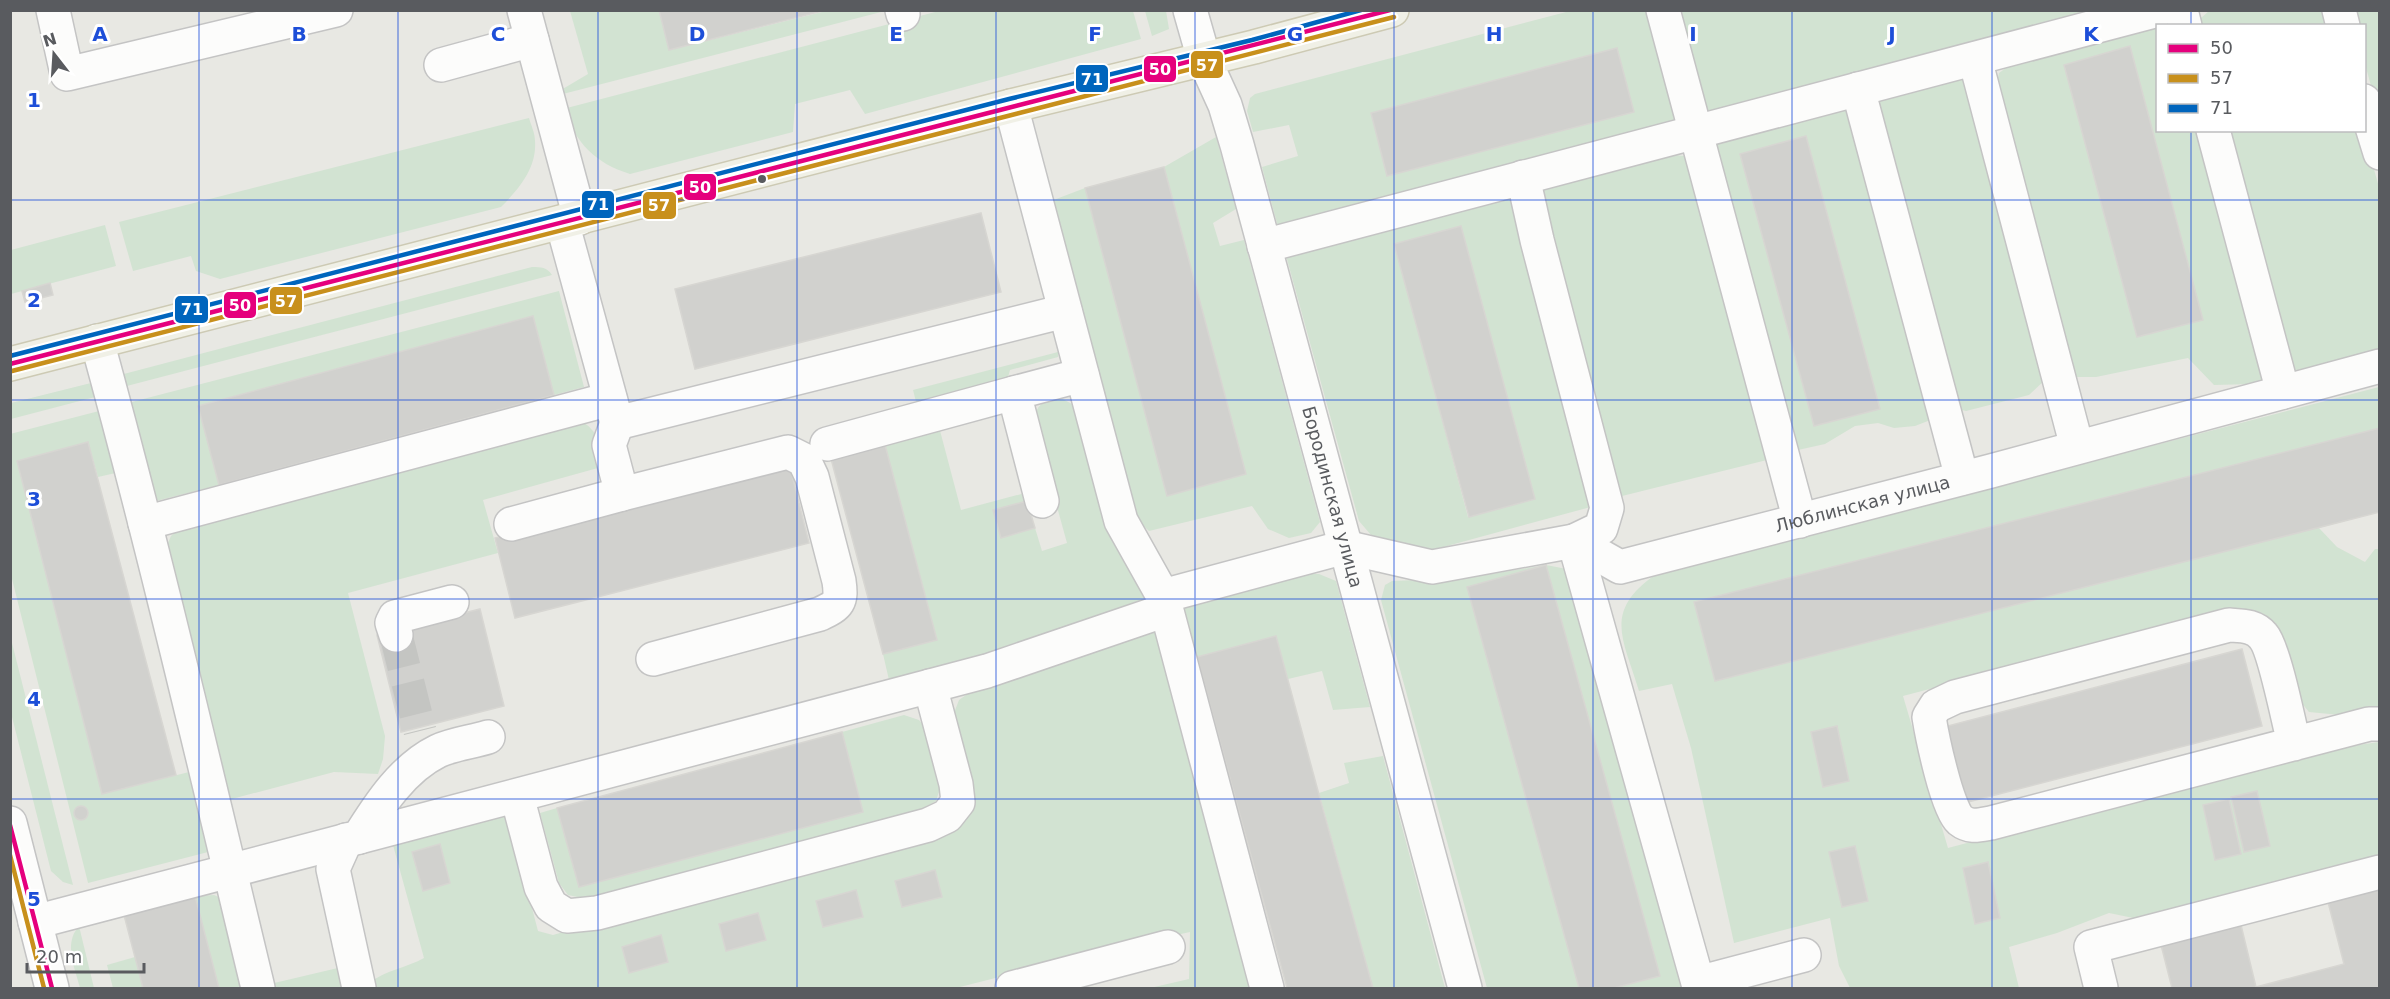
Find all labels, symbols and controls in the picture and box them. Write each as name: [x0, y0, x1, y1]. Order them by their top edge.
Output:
text: A: [92, 22, 108, 46]
text: B: [291, 22, 307, 46]
text: C: [491, 22, 505, 46]
text: D: [689, 22, 705, 46]
text: E: [889, 22, 903, 46]
text: F: [1088, 22, 1102, 46]
text: G: [1287, 22, 1303, 46]
text: H: [1486, 22, 1502, 46]
text: I: [1689, 22, 1697, 46]
text: J: [1886, 22, 1896, 46]
text: K: [2083, 22, 2100, 46]
north arrow: [24, 24, 84, 84]
legend: [2156, 24, 2366, 132]
text: N: [41, 29, 59, 51]
text: 50: [2210, 37, 2233, 58]
line badge: 57: [1190, 50, 1224, 79]
line badge: 50: [1143, 55, 1177, 83]
text: 57: [1196, 56, 1218, 75]
text: 50: [1149, 60, 1171, 79]
line badge: 71: [1075, 64, 1109, 93]
text: 57: [2210, 67, 2233, 88]
text: 71: [1081, 70, 1103, 89]
text: 1: [27, 88, 41, 112]
text: 71: [2210, 97, 2233, 118]
line badge: 50: [683, 173, 717, 201]
unlabelled marker: [756, 173, 768, 185]
text: 50: [689, 178, 711, 197]
line badge: 71: [581, 190, 615, 219]
line badge: 57: [642, 191, 677, 220]
text: 71: [587, 195, 609, 214]
text: 57: [648, 196, 670, 215]
line badge: 57: [269, 286, 303, 315]
text: 2: [27, 288, 41, 312]
line badge: 50: [223, 291, 257, 319]
text: 57: [275, 292, 297, 311]
line badge: 71: [174, 295, 209, 324]
text: 50: [229, 296, 251, 315]
text: 71: [181, 300, 203, 319]
street label: Бородинская улица: [1298, 404, 1367, 590]
street label: Люблинская улица: [1772, 471, 1952, 537]
text: 3: [27, 487, 41, 511]
text: 4: [27, 687, 41, 711]
text: 5: [27, 887, 41, 911]
scale bar: [27, 936, 144, 974]
text: 20 m: [36, 946, 82, 967]

